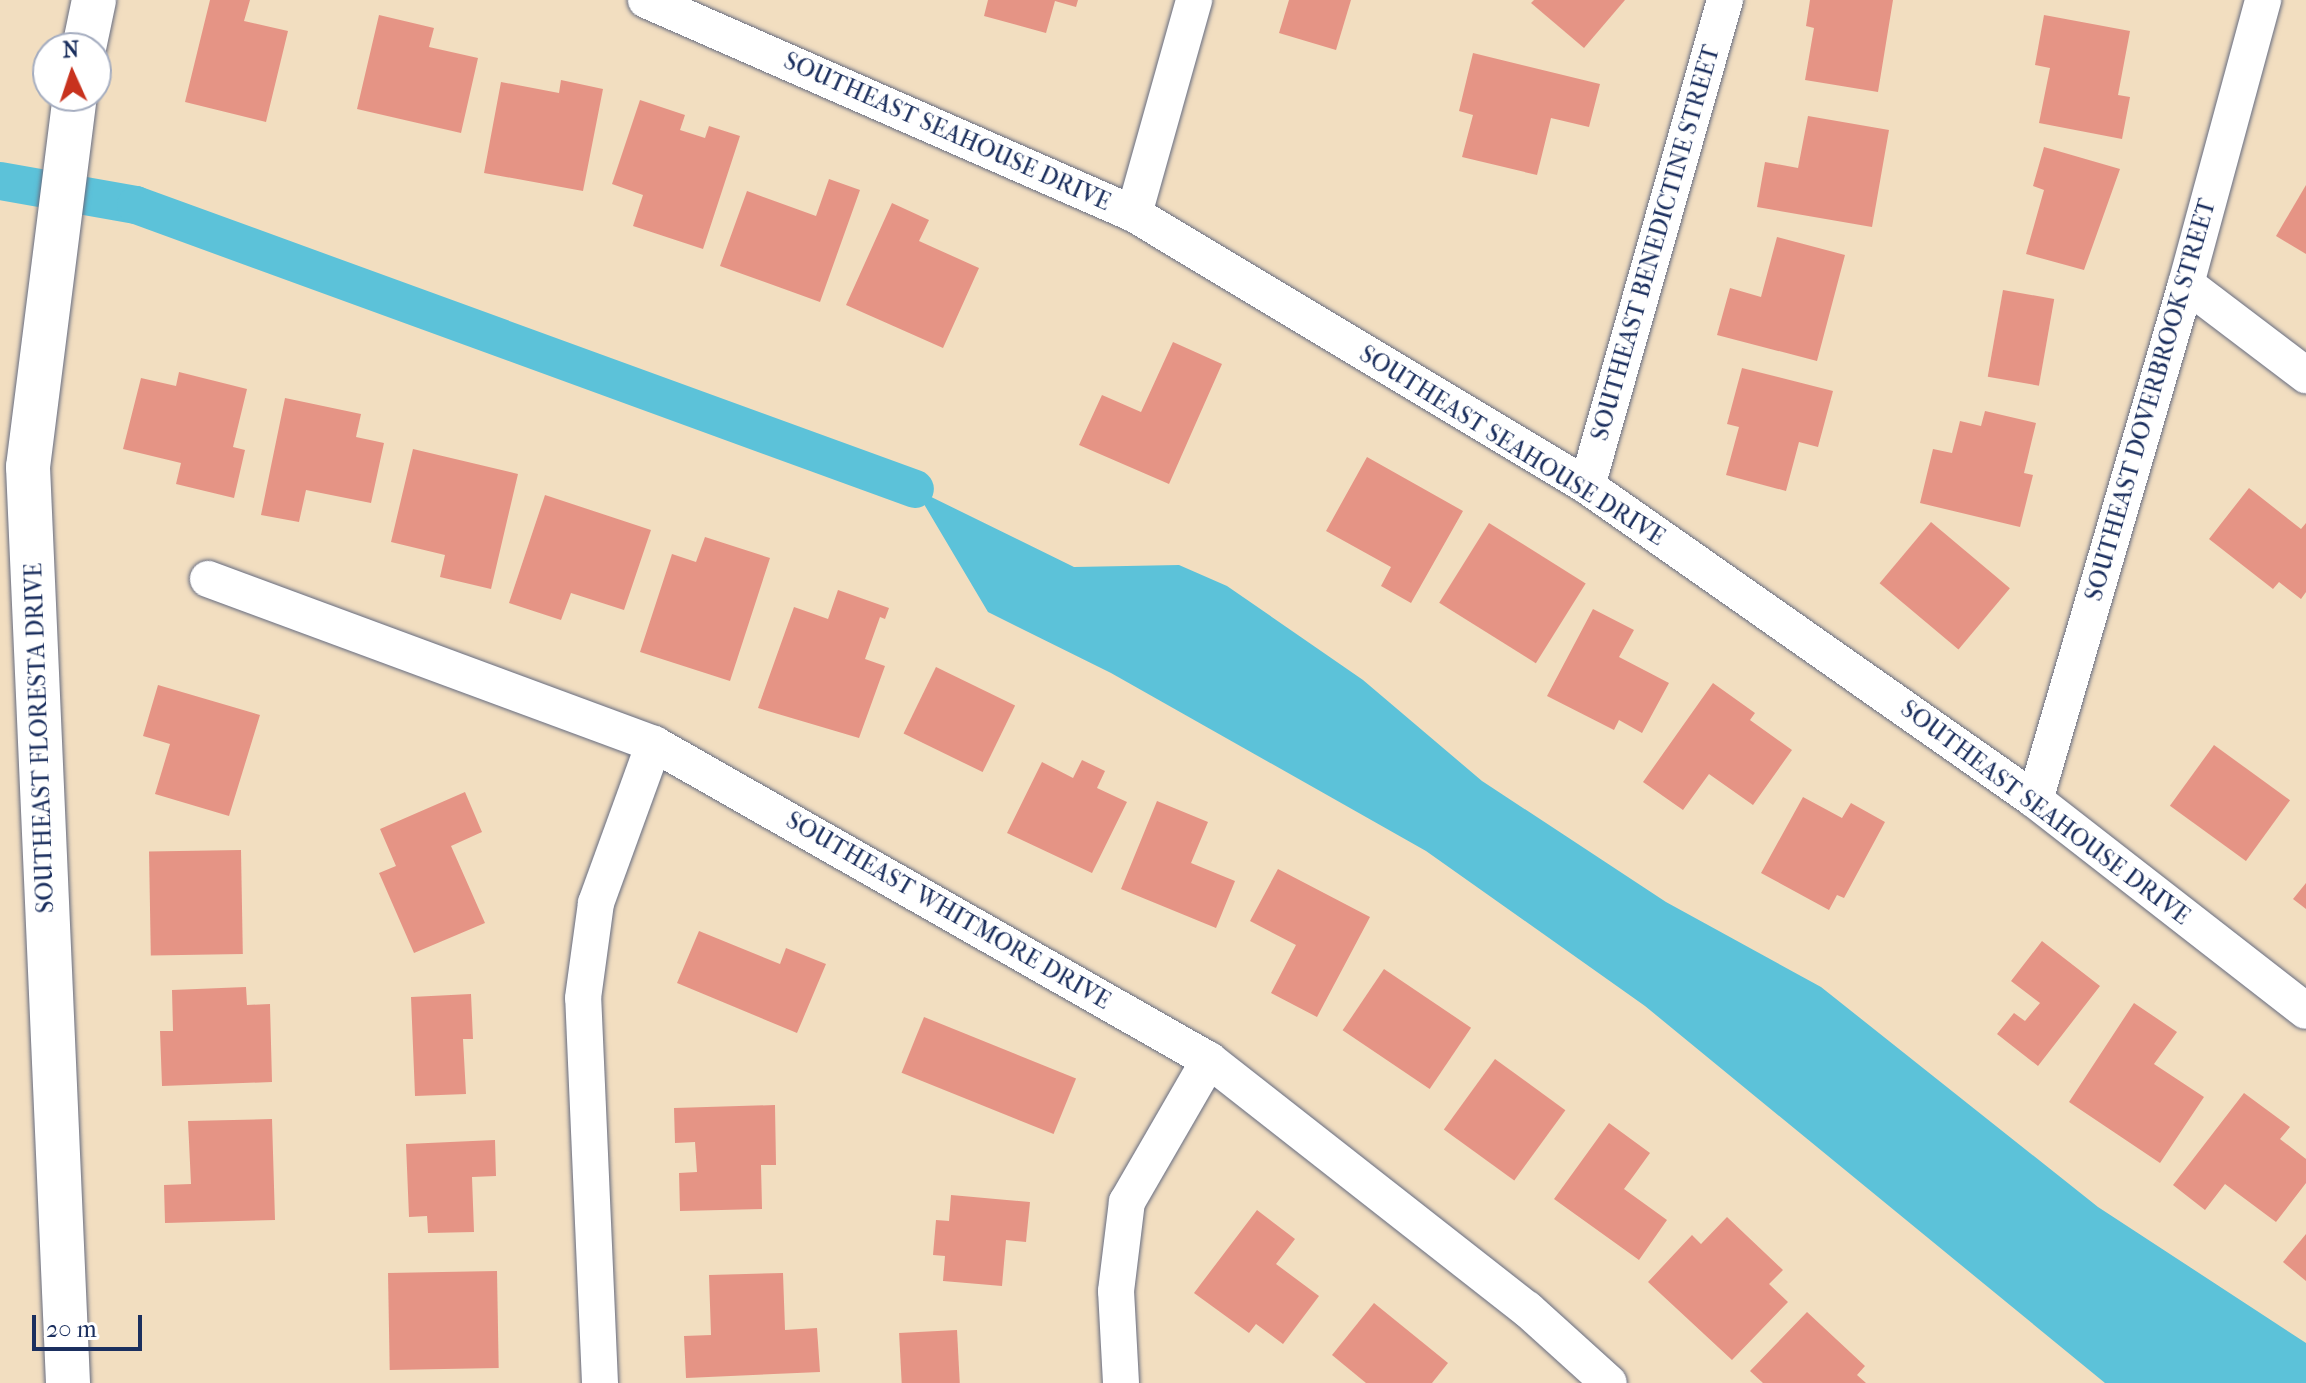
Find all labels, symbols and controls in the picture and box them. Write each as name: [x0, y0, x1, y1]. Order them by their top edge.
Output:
north arrow: [32, 32, 112, 112]
text: N: [62, 37, 80, 63]
street label: SOUTHEAST BENEDICTINE STREET: [1586, 42, 1726, 444]
street label: SOUTHEAST SEAHOUSE DRIVE: [779, 47, 1115, 217]
street label: SOUTHEAST DOVERBROOK STREET: [2080, 196, 2222, 604]
street label: SOUTHEAST SEAHOUSE DRIVE: [1354, 340, 1670, 552]
street label: SOUTHEAST FLORESTA DRIVE: [19, 562, 61, 914]
street label: SOUTHEAST SEAHOUSE DRIVE: [1895, 695, 2195, 931]
street label: SOUTHEAST WHITMORE DRIVE: [781, 806, 1115, 1016]
scale bar: [36, 1299, 146, 1349]
text: 20 m: [46, 1315, 97, 1343]

